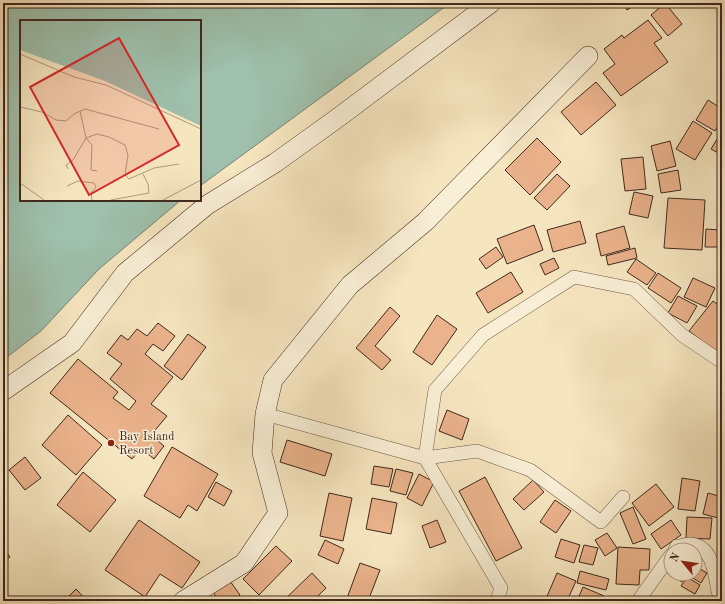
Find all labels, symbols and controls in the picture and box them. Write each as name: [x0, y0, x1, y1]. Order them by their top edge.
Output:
inset map: [20, 20, 201, 201]
place label: Bay Island Resort: [119, 431, 175, 457]
marker: Bay Island Resort: [106, 438, 116, 448]
north arrow: [663, 542, 703, 582]
text: N: [669, 551, 683, 564]

